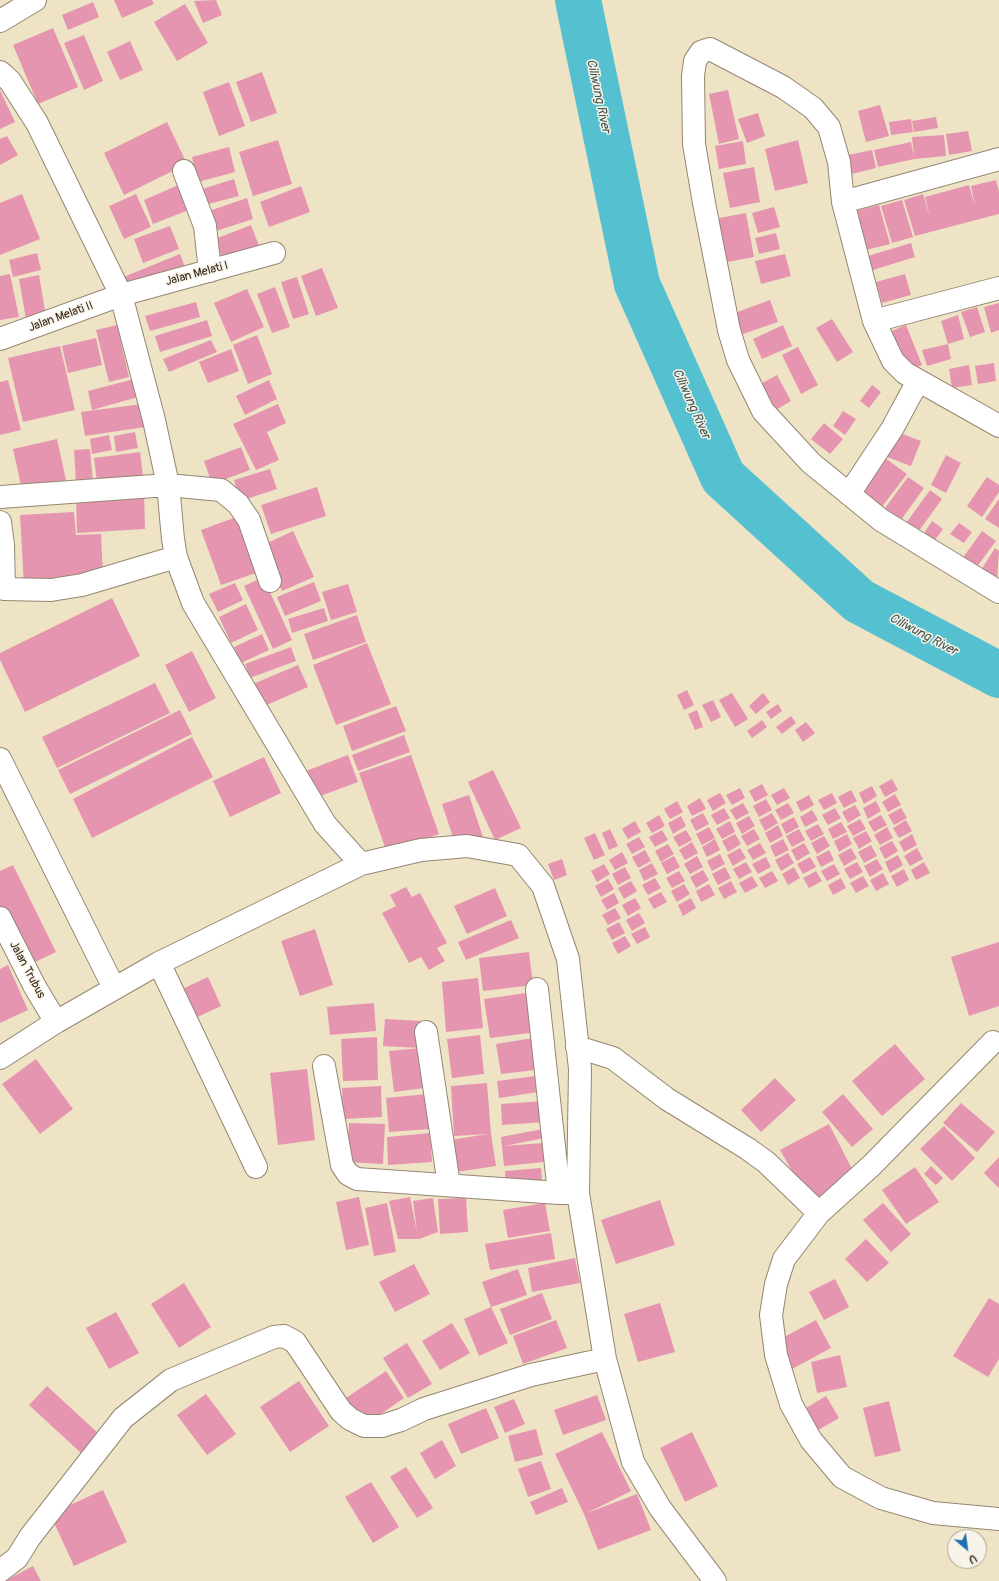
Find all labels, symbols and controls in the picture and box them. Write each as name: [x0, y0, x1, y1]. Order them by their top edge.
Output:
water label: Ciliwung River: [583, 58, 613, 134]
street label: Jalan Melati I: [164, 259, 230, 289]
street label: Jalan Melati II: [27, 299, 95, 335]
water label: Ciliwung River: [669, 367, 713, 441]
water label: Ciliwung River: [886, 611, 960, 659]
street label: Jalan Trubus: [6, 939, 48, 1001]
north arrow: [947, 1529, 987, 1569]
text: U: [966, 1552, 979, 1567]

